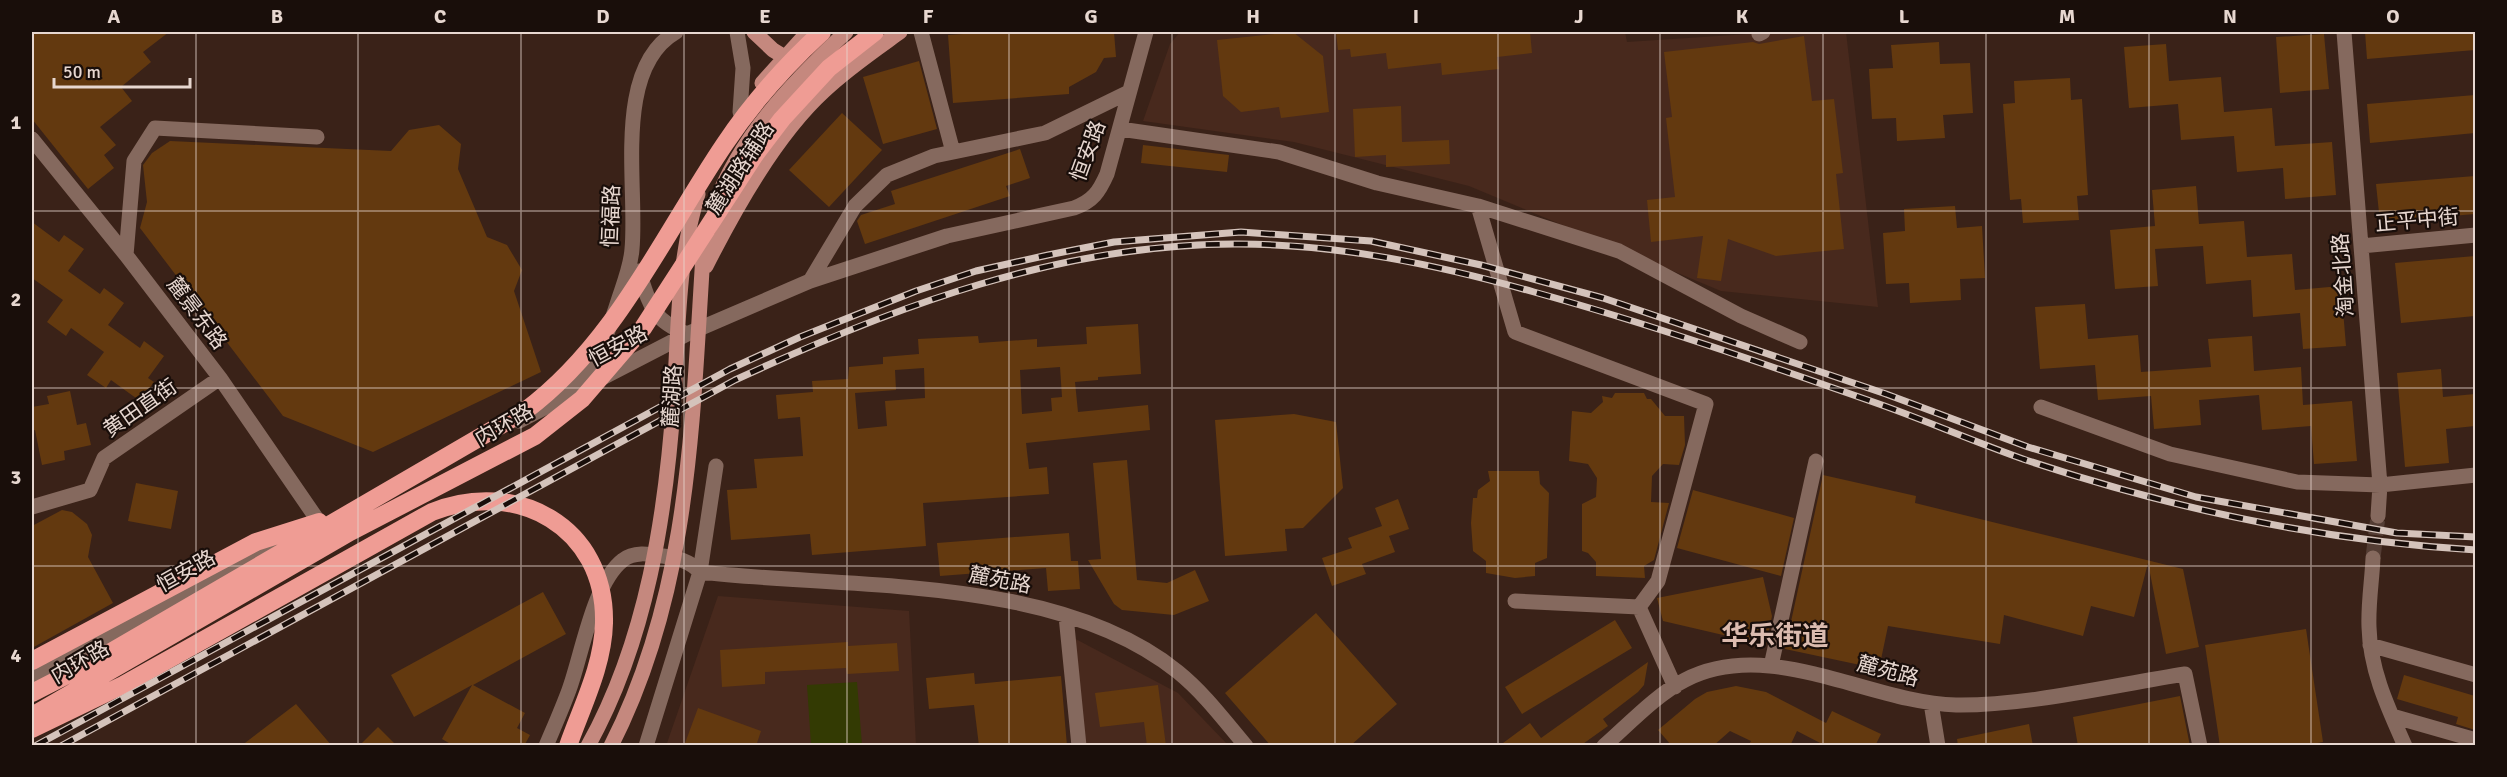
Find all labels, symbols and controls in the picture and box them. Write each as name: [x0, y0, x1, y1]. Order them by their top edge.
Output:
text: A: [108, 4, 121, 29]
text: B: [271, 4, 283, 29]
text: C: [434, 4, 446, 29]
text: D: [596, 4, 610, 29]
text: E: [759, 4, 771, 29]
text: F: [923, 4, 934, 29]
text: G: [1084, 4, 1098, 29]
text: H: [1246, 4, 1260, 29]
text: I: [1413, 4, 1419, 29]
text: J: [1574, 4, 1584, 29]
text: K: [1736, 4, 1749, 29]
text: L: [1899, 4, 1910, 29]
text: M: [2059, 4, 2075, 29]
text: N: [2223, 4, 2237, 29]
text: O: [2386, 4, 2400, 29]
scale bar: [54, 51, 190, 89]
text: 50 m: [63, 61, 101, 83]
text: 1: [11, 110, 22, 135]
street label: 麓湖路辅路: [701, 117, 779, 219]
street label: 恒安路: [1065, 117, 1111, 185]
street label: 恒福路: [597, 184, 625, 248]
street label: 正平中街: [2374, 203, 2460, 237]
street label: 淘金北路: [2327, 232, 2359, 318]
street label: 麓景东路: [161, 272, 233, 354]
text: 2: [11, 287, 21, 312]
street label: 恒安路: [584, 320, 652, 372]
street label: 麓湖路: [657, 364, 687, 428]
street label: 黄田直街: [98, 373, 182, 443]
street label: 内环路: [470, 398, 538, 452]
text: 3: [11, 465, 21, 490]
street label: 恒安路: [152, 544, 220, 598]
street label: 麓苑路: [967, 561, 1033, 599]
district label: 华乐街道: [1721, 620, 1829, 653]
street label: 内环路: [46, 635, 114, 689]
text: 4: [11, 643, 22, 668]
street label: 麓苑路: [1854, 650, 1922, 692]

